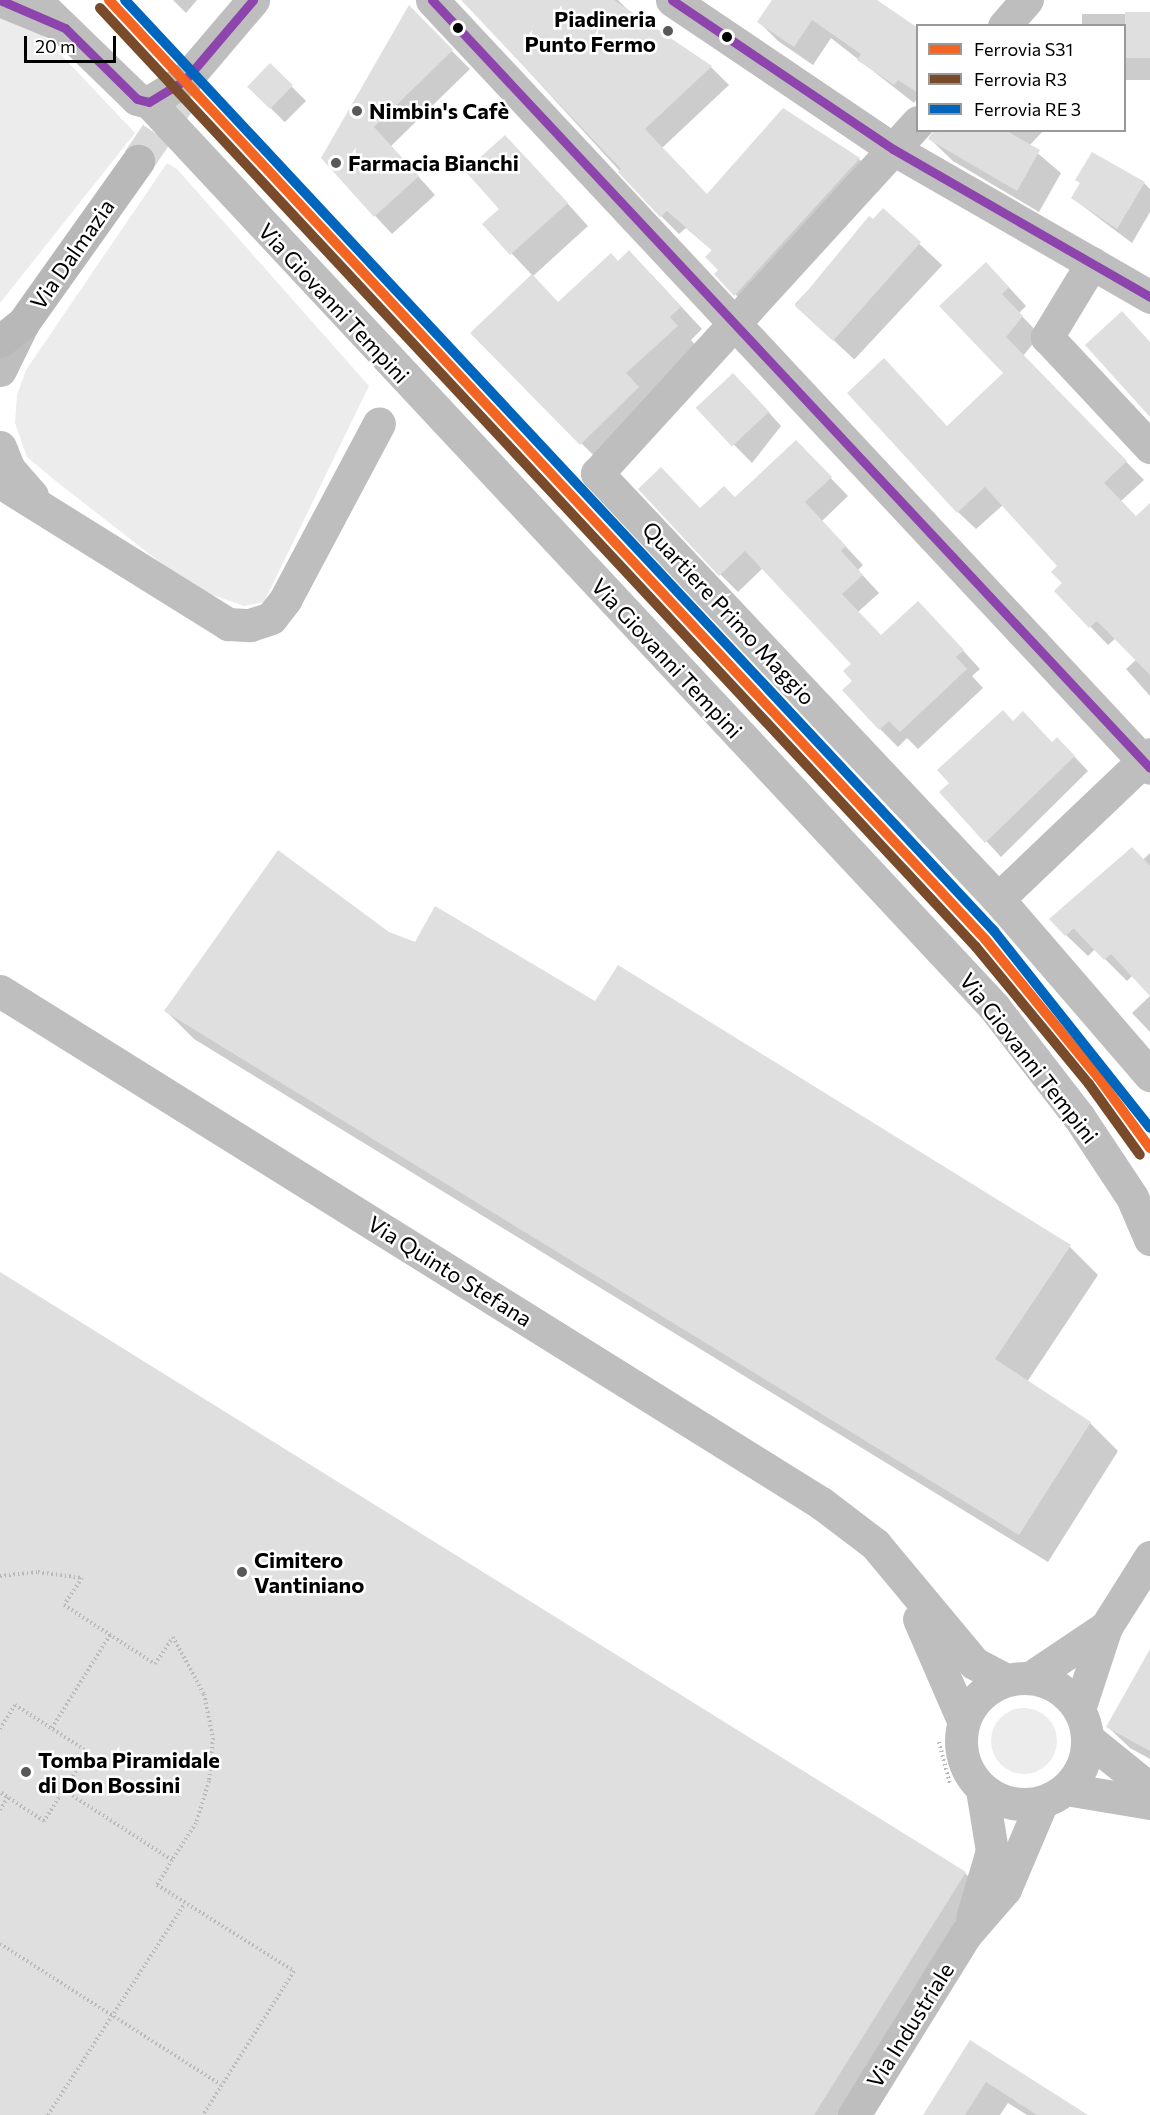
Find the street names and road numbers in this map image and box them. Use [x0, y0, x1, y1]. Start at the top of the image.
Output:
street label: Via Dalmazia [24, 194, 120, 314]
street label: Via Giovanni Tempini [253, 218, 415, 388]
street label: Quartiere Primo Maggio [637, 516, 821, 710]
street label: Via Giovanni Tempini [586, 573, 748, 743]
street label: Via Giovanni Tempini [954, 968, 1104, 1148]
street label: Via Quinto Stefana [363, 1210, 537, 1332]
street label: Via Industriale [861, 1958, 959, 2092]

